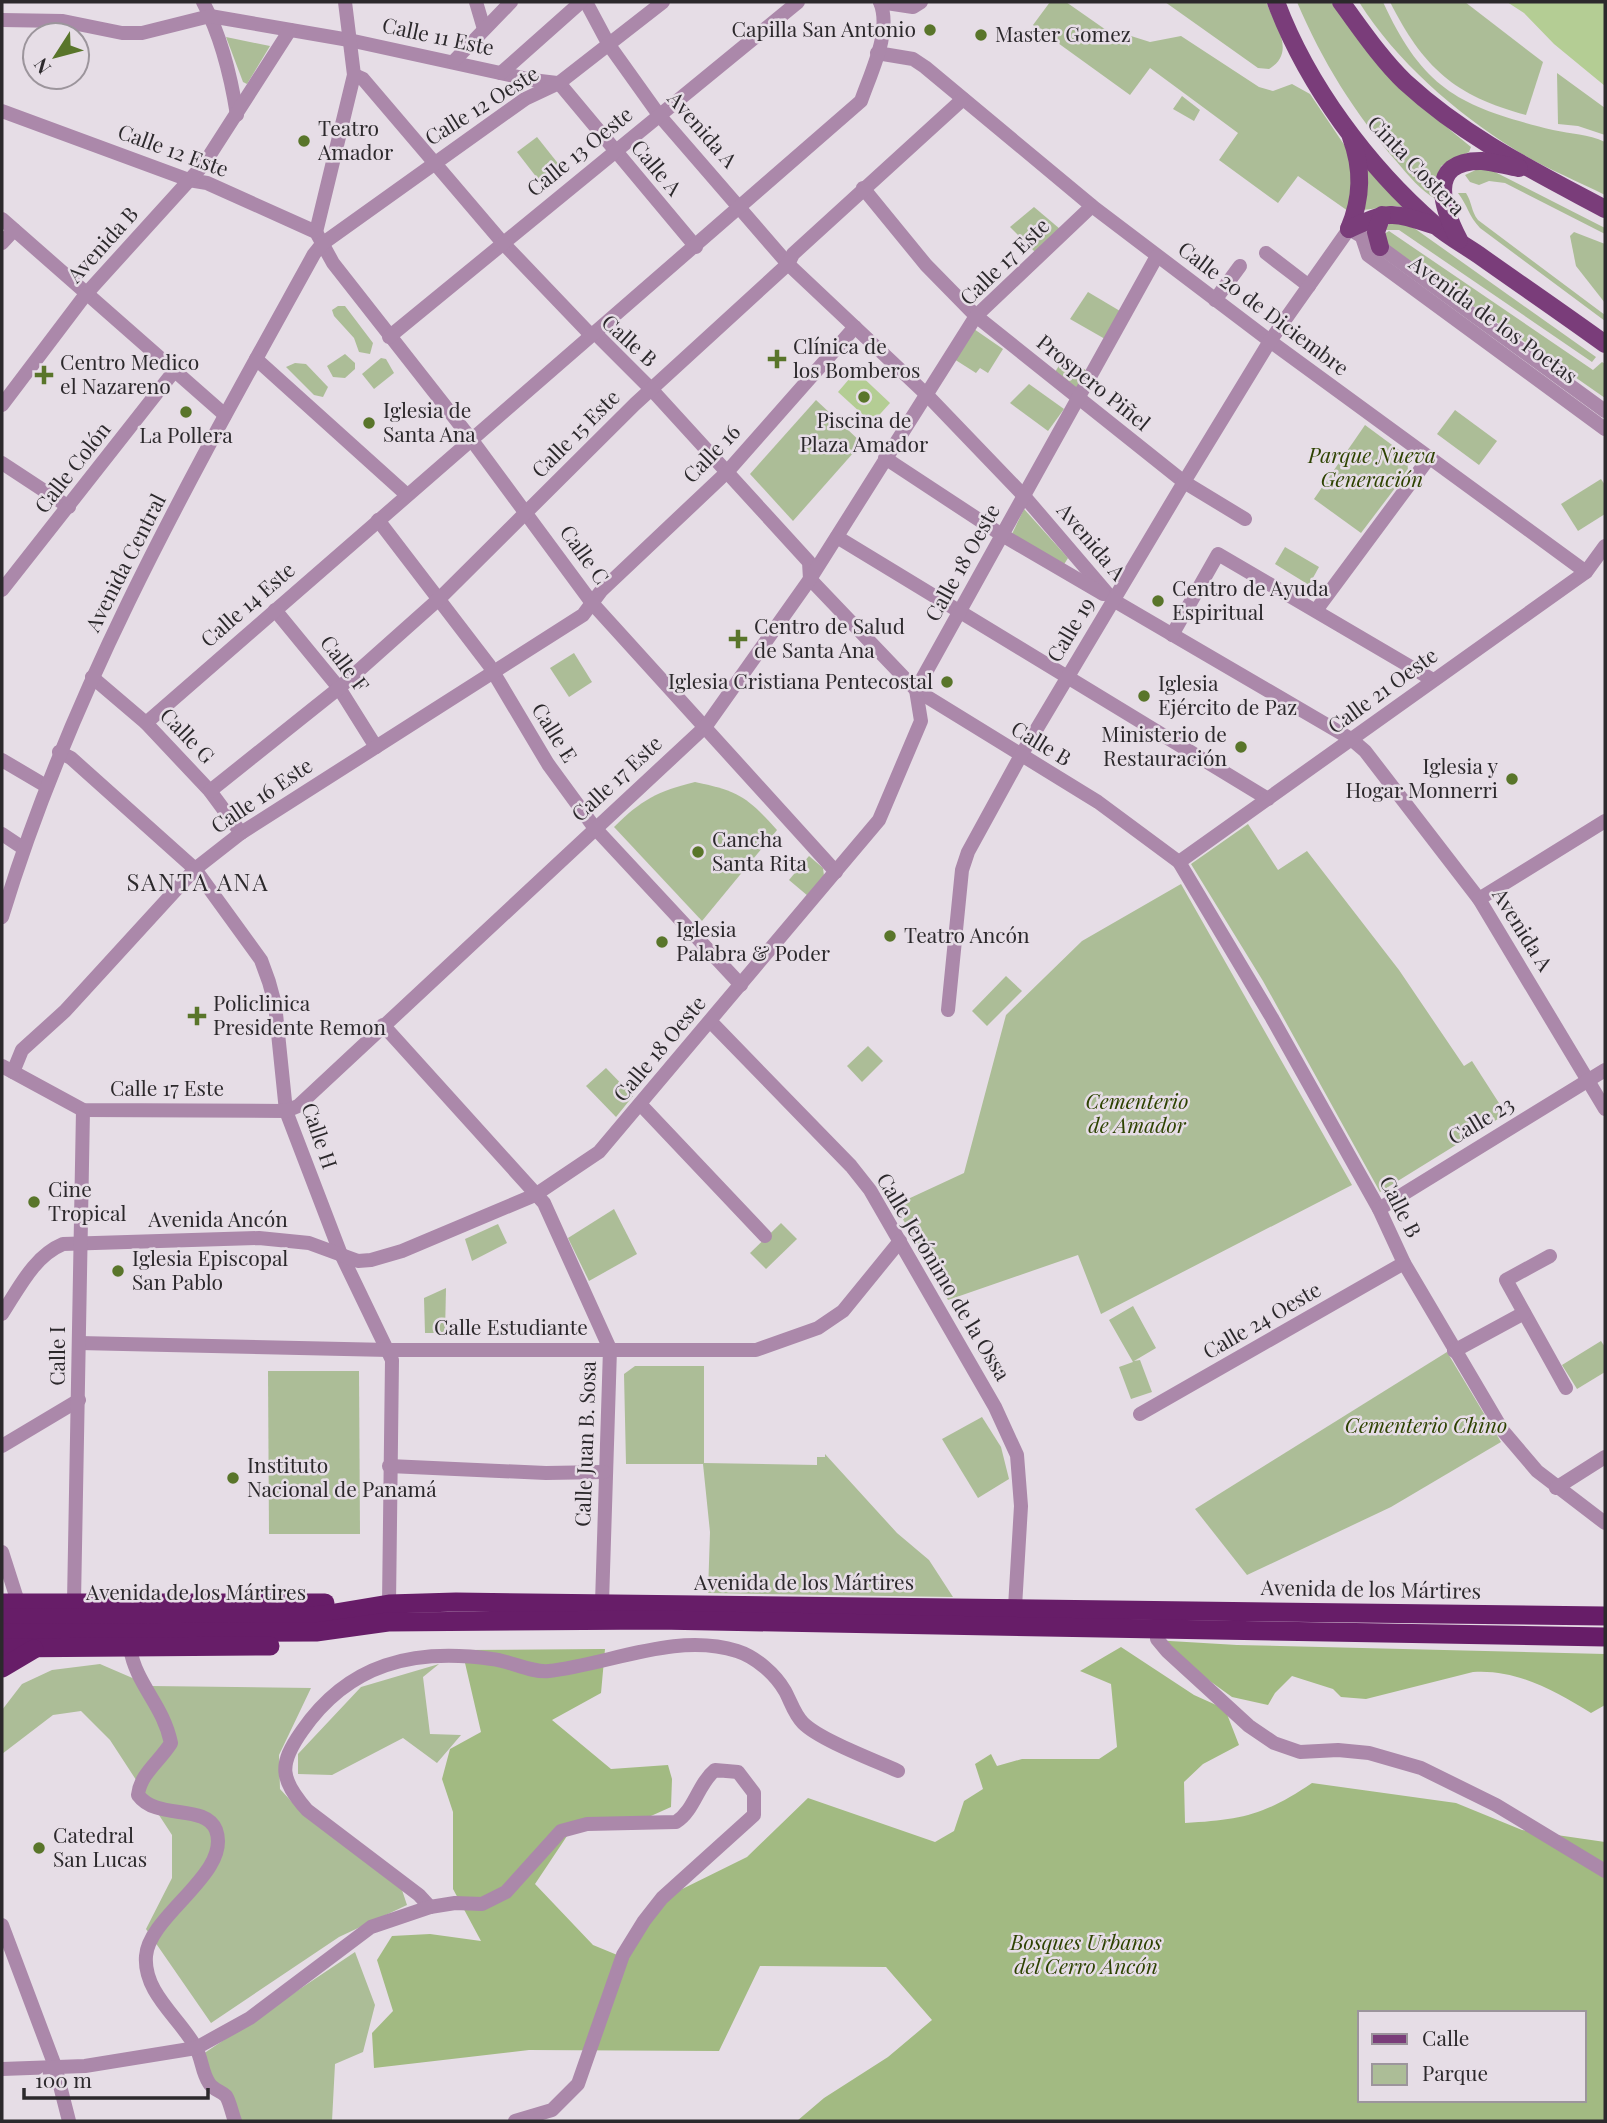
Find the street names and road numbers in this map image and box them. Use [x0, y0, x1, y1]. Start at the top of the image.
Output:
street label: Calle 11 Este [380, 10, 497, 61]
street label: Calle 12 Oeste [419, 58, 543, 150]
street label: Avenida A [662, 84, 745, 173]
street label: Calle 13 Oeste [520, 99, 637, 202]
street label: Cinta Costera [1362, 108, 1473, 221]
street label: Calle 12 Este [114, 116, 233, 182]
street label: Calle A [626, 133, 690, 201]
street label: Avenida B [59, 200, 143, 288]
street label: Calle 17 Este [953, 211, 1054, 310]
street label: Calle 20 de Diciembre [1173, 234, 1355, 381]
street label: Avenida de los Poetas [1404, 247, 1584, 389]
street label: Calle B [597, 307, 664, 372]
street label: Prospero Piñel [1032, 327, 1157, 436]
street label: Calle 15 Este [524, 382, 625, 483]
street label: Calle Colón [27, 415, 116, 518]
street label: Calle 16 [676, 417, 745, 488]
street label: Avenida Central [77, 488, 171, 637]
street label: Avenida A [1051, 495, 1134, 586]
street label: Calle 18 Oeste [917, 498, 1005, 626]
street label: Calle C [555, 518, 617, 589]
street label: Calle 14 Este [194, 555, 300, 652]
street label: Calle 19 [1039, 591, 1100, 667]
street label: Calle F [315, 629, 376, 697]
street label: Calle 21 Oeste [1321, 640, 1442, 739]
street label: Calle E [527, 697, 585, 767]
street label: Calle G [155, 701, 222, 769]
street label: Calle B [1007, 713, 1077, 771]
street label: Calle 17 Este [564, 728, 667, 827]
street label: Calle 16 Este [205, 750, 317, 839]
street label: Avenida A [1487, 881, 1561, 976]
street label: Calle 18 Oeste [606, 989, 711, 1107]
street label: Calle 17 Este [110, 1073, 224, 1101]
street label: Calle 23 [1442, 1089, 1518, 1150]
street label: Calle H [297, 1098, 345, 1172]
street label: Calle Jerónimo de la Ossa [871, 1167, 1018, 1386]
street label: Calle B [1374, 1170, 1429, 1242]
street label: Avenida Ancón [147, 1204, 288, 1232]
street label: Calle 24 Oeste [1197, 1274, 1325, 1364]
street label: Calle Estudiante [434, 1312, 588, 1340]
street label: Calle I [42, 1326, 70, 1386]
street label: Calle Juan B. Sosa [567, 1360, 601, 1527]
street label: Avenida de los Mártires [693, 1567, 914, 1595]
street label: Avenida de los Mártires [1260, 1572, 1481, 1604]
street label: Avenida de los Mártires [85, 1577, 306, 1605]

